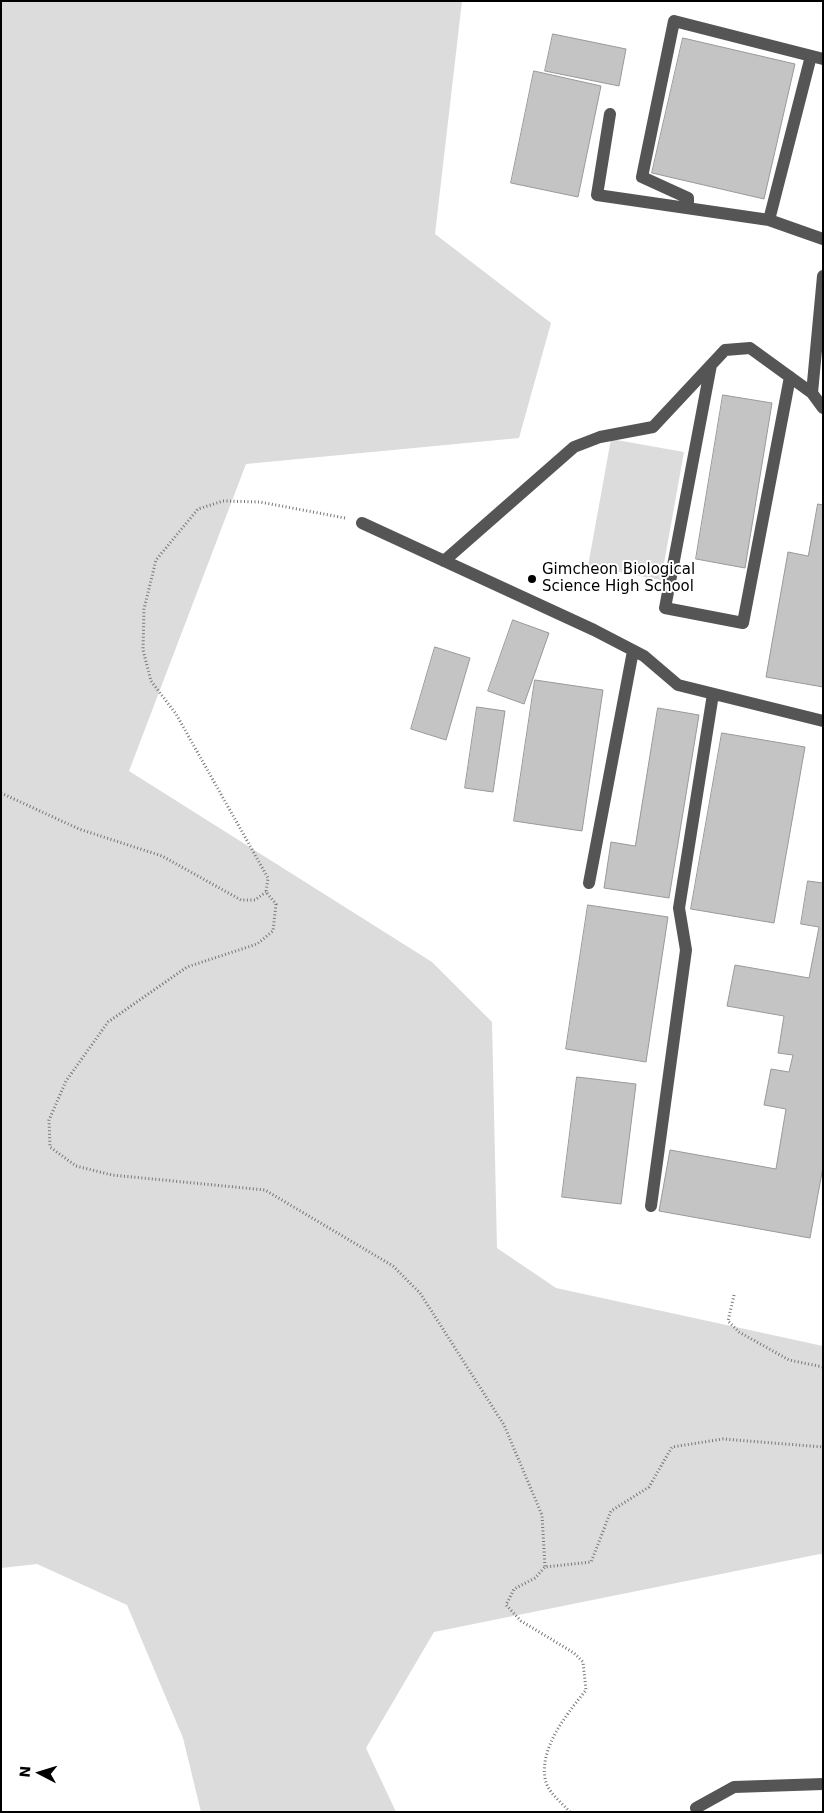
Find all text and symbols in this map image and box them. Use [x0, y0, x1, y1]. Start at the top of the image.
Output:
place label: Gimcheon Biological Science High School [542, 561, 695, 596]
marker: Gimcheon Biological Science High School [526, 573, 538, 585]
north arrow [15, 1748, 65, 1798]
text: N [17, 1765, 34, 1778]

